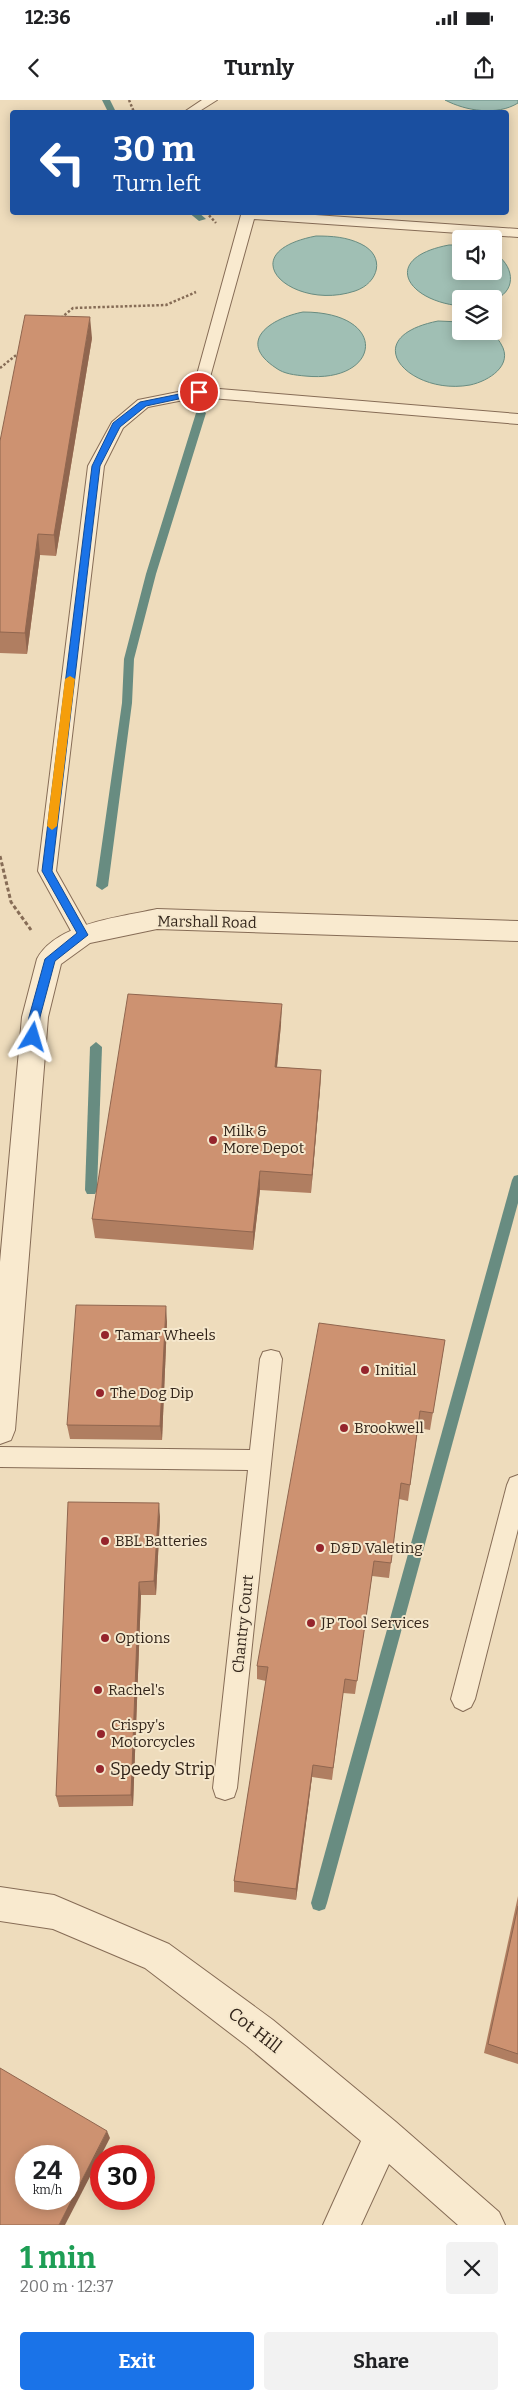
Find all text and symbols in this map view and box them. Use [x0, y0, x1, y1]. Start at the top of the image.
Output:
text: 12:36 [25, 6, 71, 29]
icon: back [20, 54, 48, 82]
text: Turnly [224, 54, 294, 81]
icon: share [470, 54, 498, 82]
text: 30 m [113, 128, 195, 170]
icon: left [30, 130, 95, 195]
text: Turn left [113, 170, 201, 197]
map controls [452, 230, 502, 340]
button: sound [452, 230, 502, 280]
button: layers [452, 290, 502, 340]
pin [178, 371, 220, 413]
icon: arrive [185, 378, 213, 406]
street label: Marshall Road [157, 912, 257, 932]
position arrow [6, 1010, 58, 1062]
place label: Milk & More Depot [223, 1122, 305, 1157]
marker: Milk & More Depot [207, 1134, 219, 1146]
place label: Tamar Wheels [115, 1326, 216, 1344]
marker: Tamar Wheels [99, 1329, 111, 1341]
place label: Initial [375, 1361, 416, 1379]
marker: Initial [359, 1364, 371, 1376]
place label: The Dog Dip [110, 1384, 194, 1402]
marker: The Dog Dip [94, 1387, 106, 1399]
place label: Brookwell [354, 1419, 424, 1437]
marker: Brookwell [338, 1422, 350, 1434]
place label: BBL Batteries [115, 1532, 207, 1550]
marker: BBL Batteries [99, 1535, 111, 1547]
place label: D&D Valeting [330, 1539, 423, 1557]
marker: D&D Valeting [314, 1542, 326, 1554]
street label: Chantry Court [229, 1573, 257, 1674]
place label: JP Tool Services [320, 1614, 429, 1632]
marker: JP Tool Services [305, 1617, 317, 1629]
place label: Options [115, 1629, 170, 1647]
marker: Options [99, 1632, 111, 1644]
place label: Rachel's [108, 1681, 165, 1699]
marker: Rachel's [92, 1684, 104, 1696]
place label: Crispy's Motorcycles [111, 1716, 195, 1751]
marker: Crispy's Motorcycles [95, 1728, 107, 1740]
place label: Speedy Strip [110, 1758, 215, 1780]
marker: Speedy Strip [94, 1763, 106, 1775]
street label: Cot Hill [224, 2002, 286, 2058]
speed limit sign: 30 [90, 2145, 155, 2210]
text: 24 [33, 2156, 62, 2186]
text: km/h [33, 2183, 62, 2197]
text: 1 min [20, 2240, 96, 2276]
button: close [446, 2242, 498, 2294]
text: 200 m · 12:37 [20, 2277, 113, 2296]
button: Exit [20, 2332, 254, 2390]
button: Share [264, 2332, 498, 2390]

